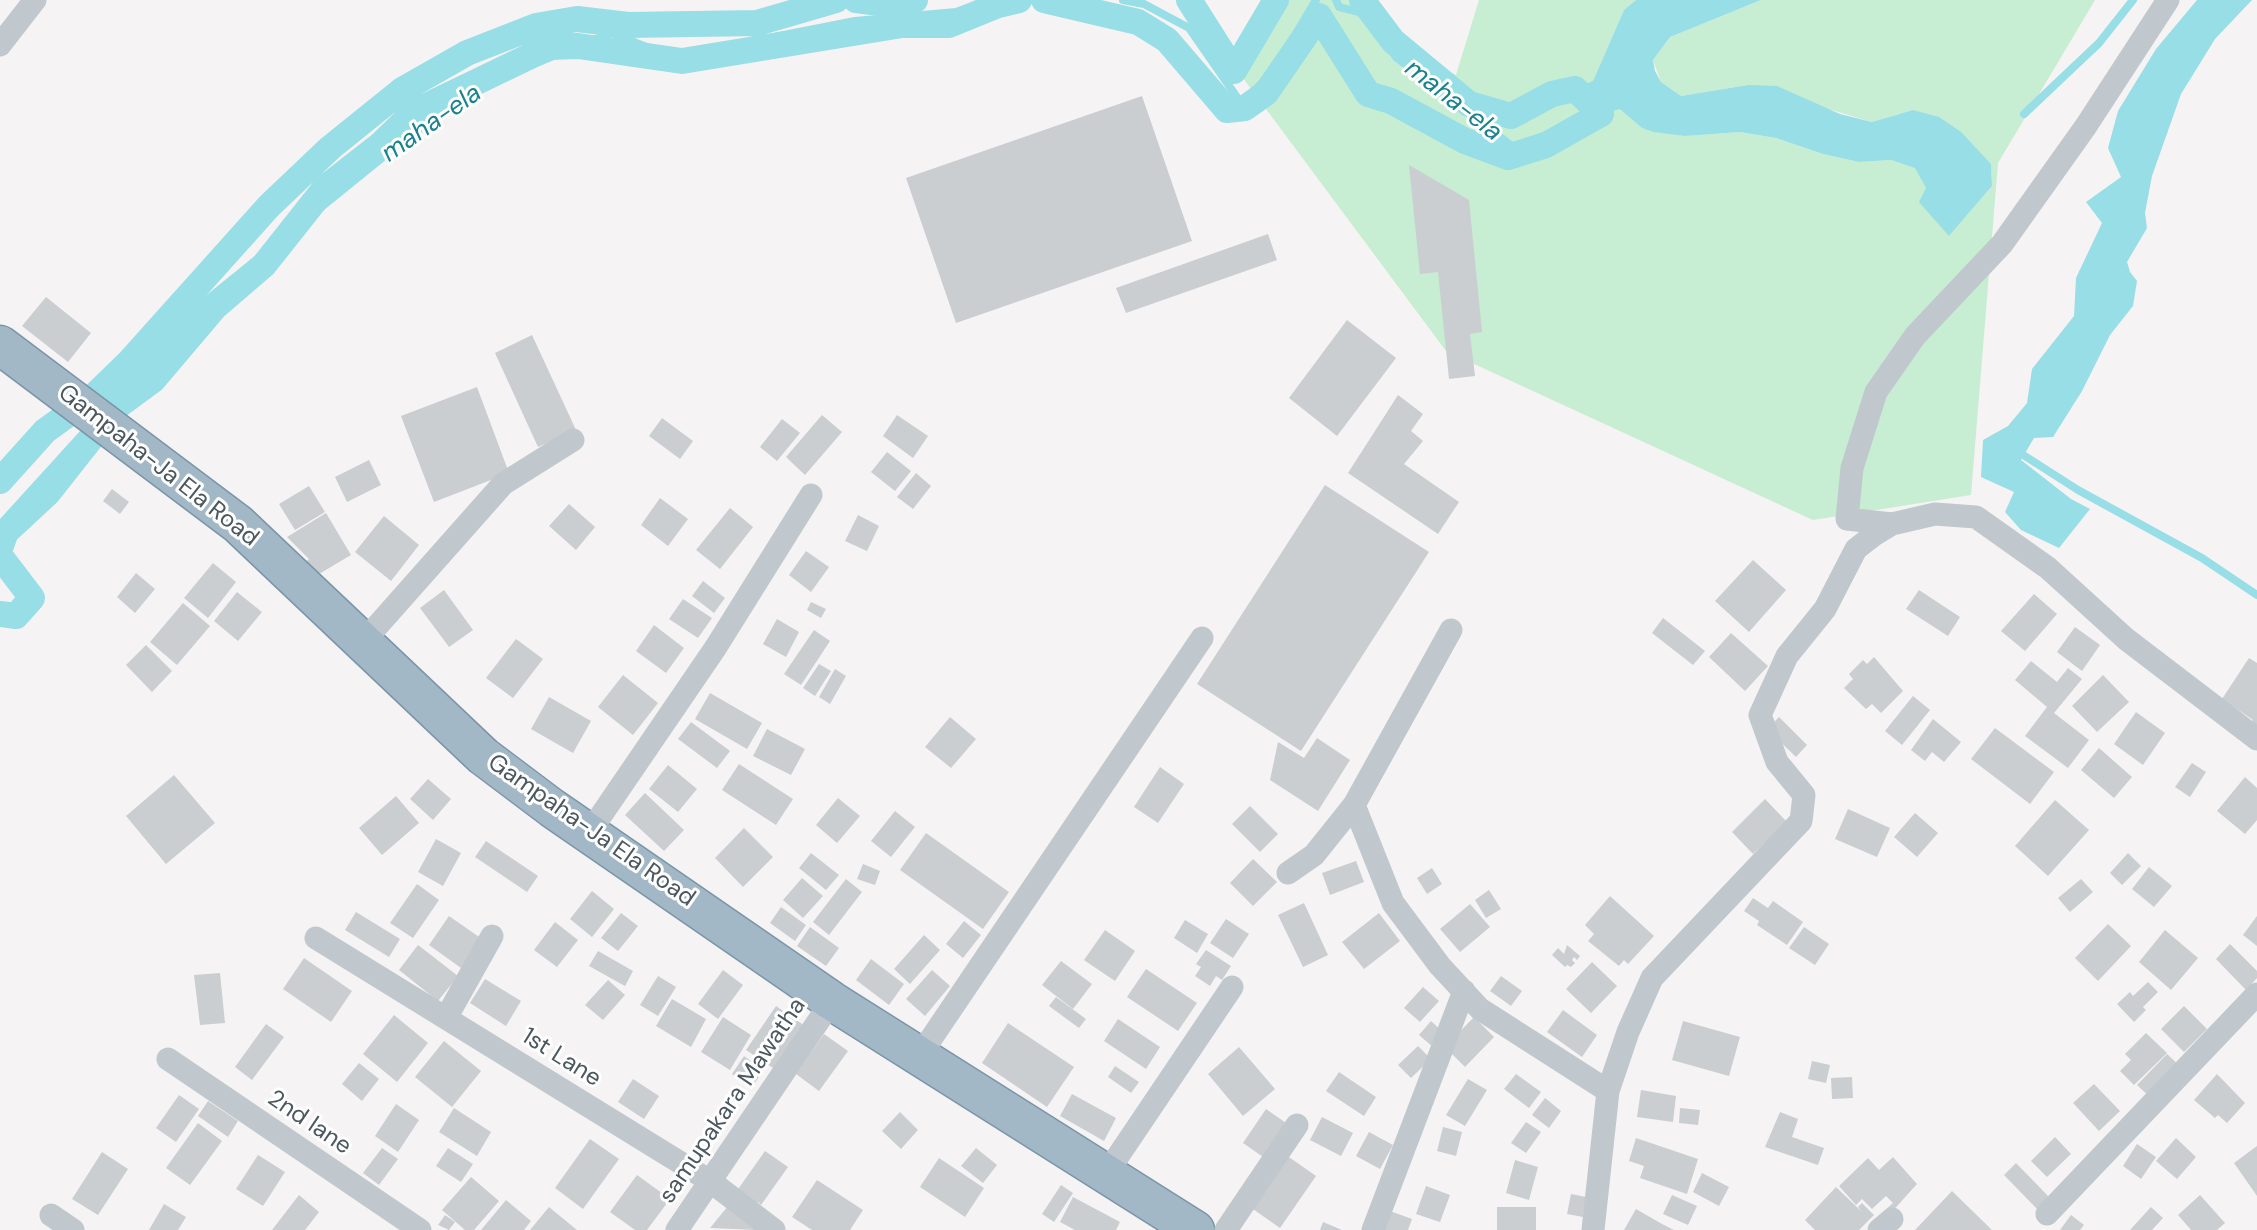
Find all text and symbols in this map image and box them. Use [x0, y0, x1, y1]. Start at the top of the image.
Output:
water label: maha-ela [1398, 53, 1508, 149]
water label: maha-ela [376, 78, 488, 170]
street label: Gampaha-Ja Ela Road [52, 379, 264, 553]
street label: Gampaha-Ja Ela Road [482, 749, 700, 913]
street label: samupakara Mawatha [654, 993, 812, 1209]
street label: 1st Lane [516, 1022, 606, 1094]
street label: 2nd lane [262, 1085, 356, 1161]

